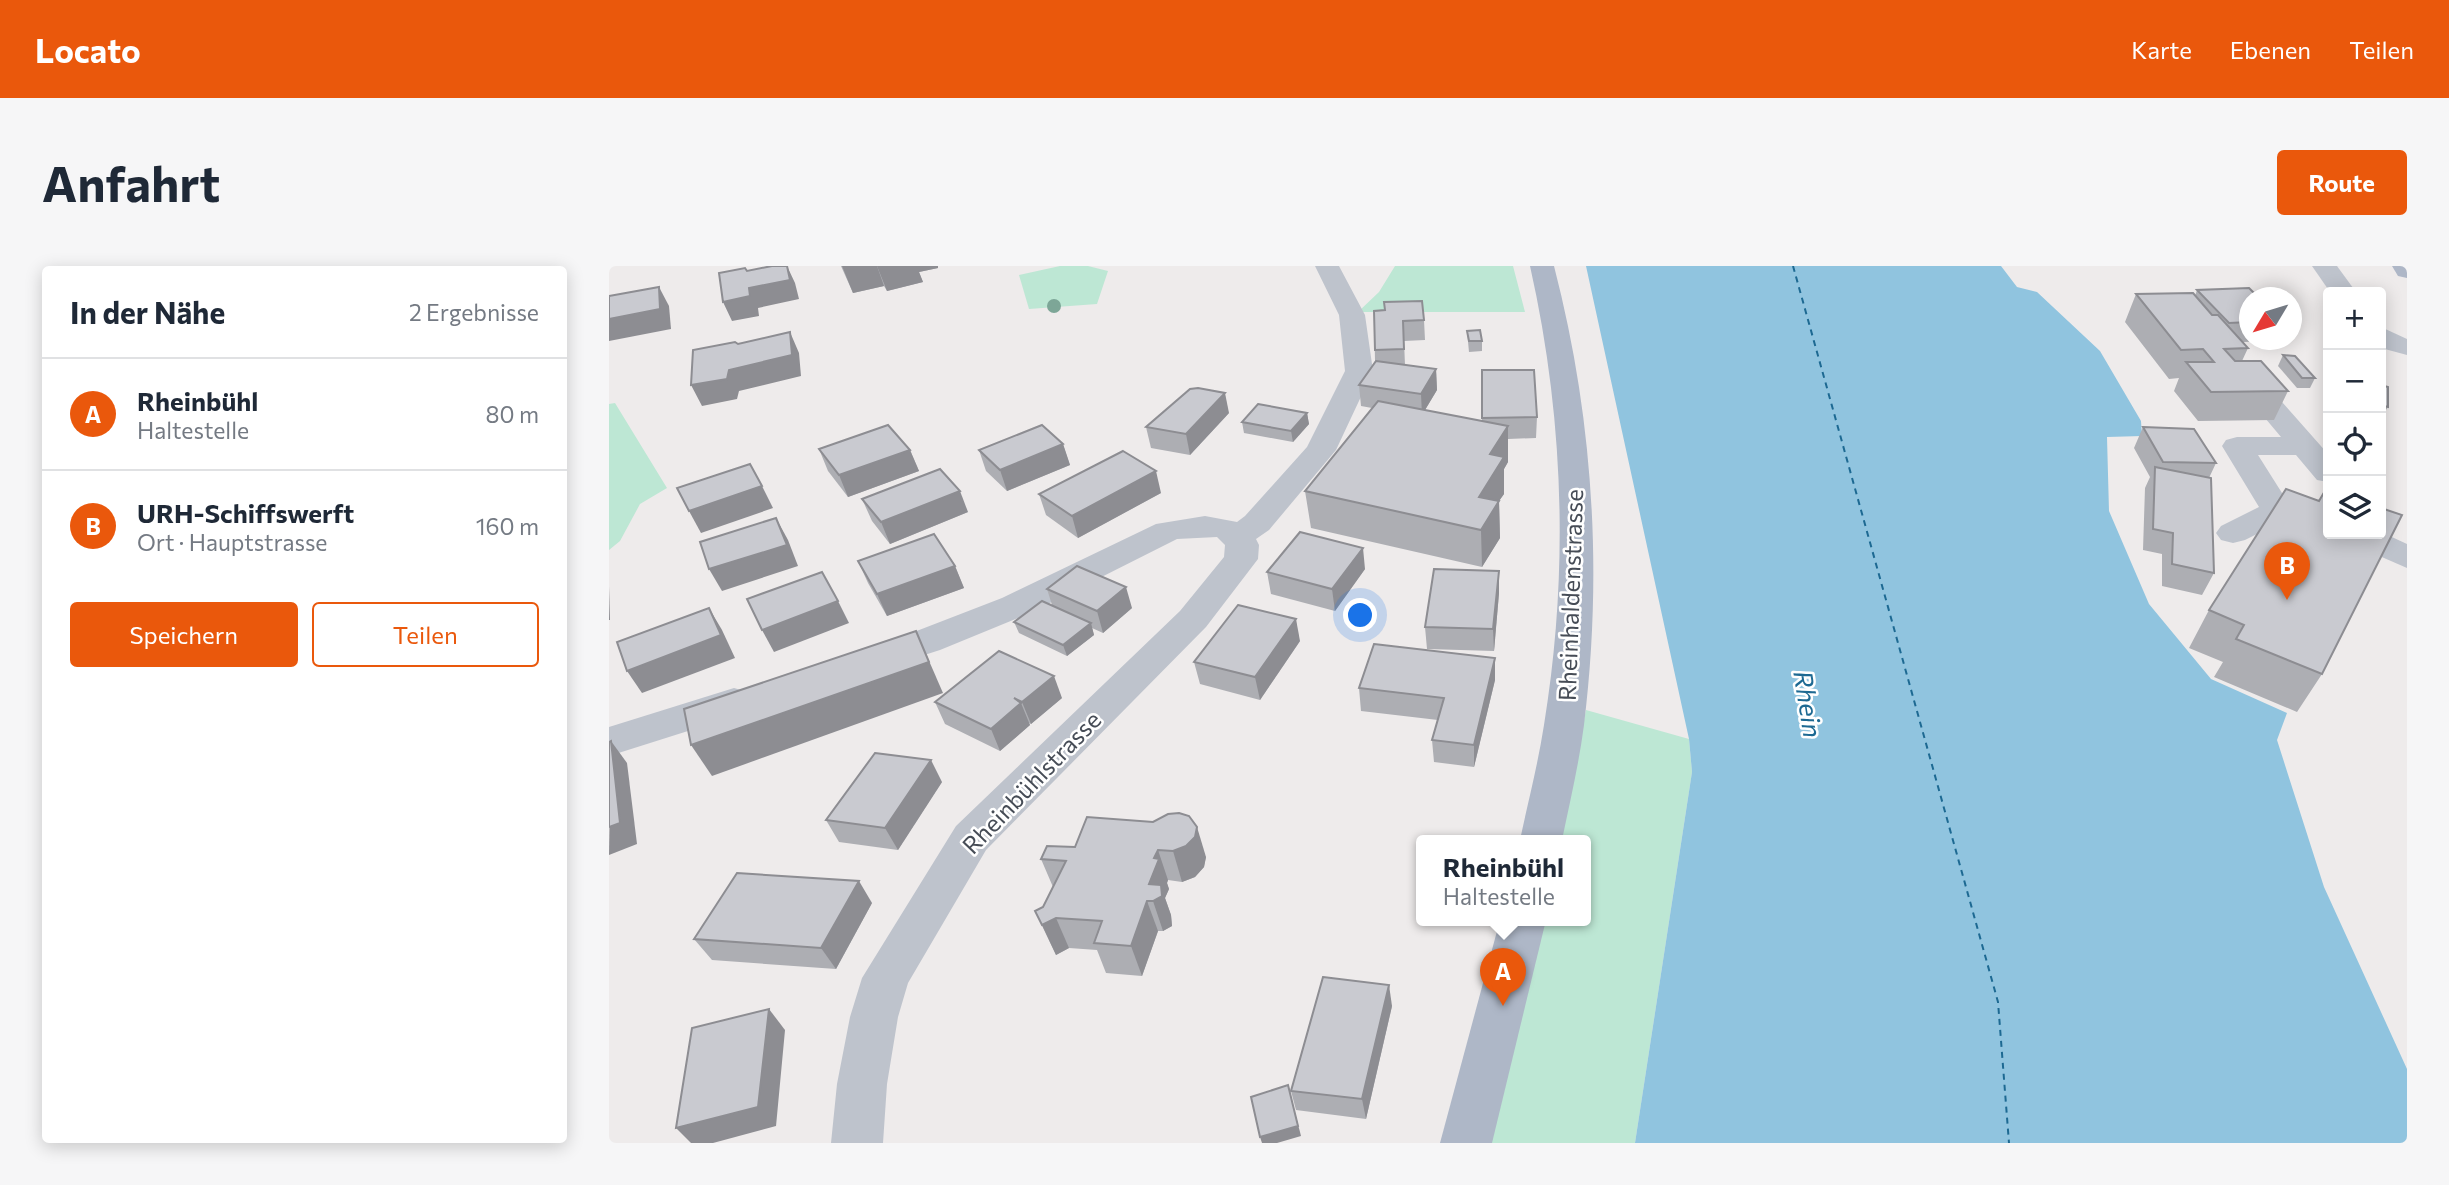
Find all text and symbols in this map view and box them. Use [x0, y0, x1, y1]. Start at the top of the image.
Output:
text: Locato [35, 29, 141, 70]
text: Karte [2131, 35, 2192, 64]
text: Ebenen [2230, 35, 2311, 64]
text: Teilen [2349, 35, 2414, 64]
button: Route [2277, 150, 2407, 215]
text: Anfahrt [42, 152, 220, 212]
north arrow [2239, 287, 2302, 350]
map controls [2323, 287, 2386, 539]
button: + [2323, 287, 2386, 350]
text: In der Nähe [70, 293, 225, 330]
text: 2 Ergebnisse [409, 298, 539, 326]
button: − [2323, 350, 2386, 413]
text: Rheinbühl [137, 385, 258, 416]
text: A [85, 400, 101, 428]
text: 80 m [486, 400, 539, 428]
button: locate [2323, 413, 2386, 476]
text: Haltestelle [137, 416, 249, 444]
button: layers [2323, 476, 2386, 539]
street label: Rheinhaldenstrasse [1552, 488, 1588, 702]
text: URH-Schiffswerft [137, 497, 354, 528]
text: B [85, 512, 101, 540]
text: 160 m [476, 512, 539, 540]
text: Ort · Hauptstrasse [137, 528, 327, 556]
pin: B [2264, 542, 2310, 600]
your location [1343, 598, 1377, 632]
button: Speichern [70, 602, 298, 667]
button: Teilen [312, 602, 539, 667]
water label: Rhein [1788, 668, 1830, 740]
street label: Rheinbühlstrasse [956, 705, 1106, 859]
popup [1416, 835, 1591, 926]
text: Rheinbühl [1443, 851, 1564, 882]
text: Haltestelle [1443, 882, 1555, 910]
pin: A [1480, 948, 1526, 1006]

